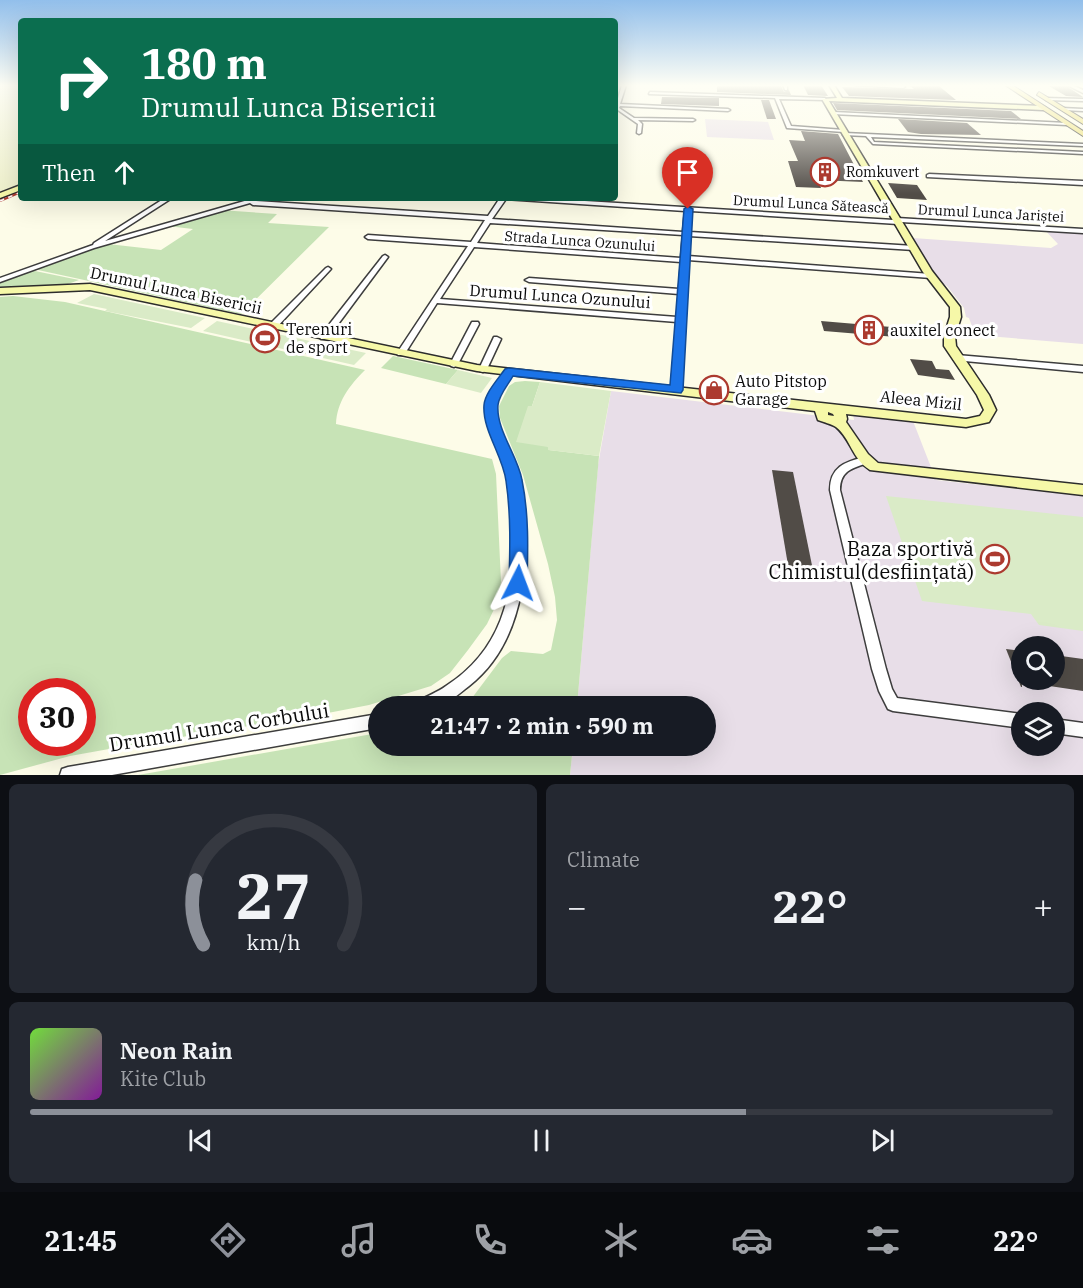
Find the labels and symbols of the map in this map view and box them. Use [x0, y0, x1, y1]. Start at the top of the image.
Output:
pin [662, 147, 713, 209]
building icon: Romkuvert [809, 156, 841, 188]
place label: Romkuvert [846, 163, 919, 181]
street label: Drumul Lunca Sătească [733, 191, 890, 217]
street label: Drumul Lunca Jariștei [917, 200, 1065, 226]
street label: Strada Lunca Ozunului [504, 227, 656, 255]
street label: Drumul Lunca Bisericii [88, 262, 264, 318]
street label: Drumul Lunca Ozunului [469, 280, 651, 312]
building icon: auxitel conect [853, 314, 885, 346]
place label: Terenuri de sport [286, 319, 352, 357]
place label: auxitel conect [890, 320, 995, 340]
sports icon: Terenuri de sport [249, 322, 281, 354]
place label: Auto Pitstop Garage [735, 371, 827, 409]
shop icon: Auto Pitstop Garage [698, 374, 730, 406]
street label: Aleea Mizil [879, 386, 963, 414]
place label: Baza sportivă Chimistul(desființată) [769, 535, 974, 585]
sports icon: Baza sportivă Chimistul(desființată) [979, 543, 1011, 575]
position arrow [486, 551, 550, 615]
speed limit sign: 30 [18, 678, 96, 756]
street label: Drumul Lunca Corbului [107, 696, 331, 758]

